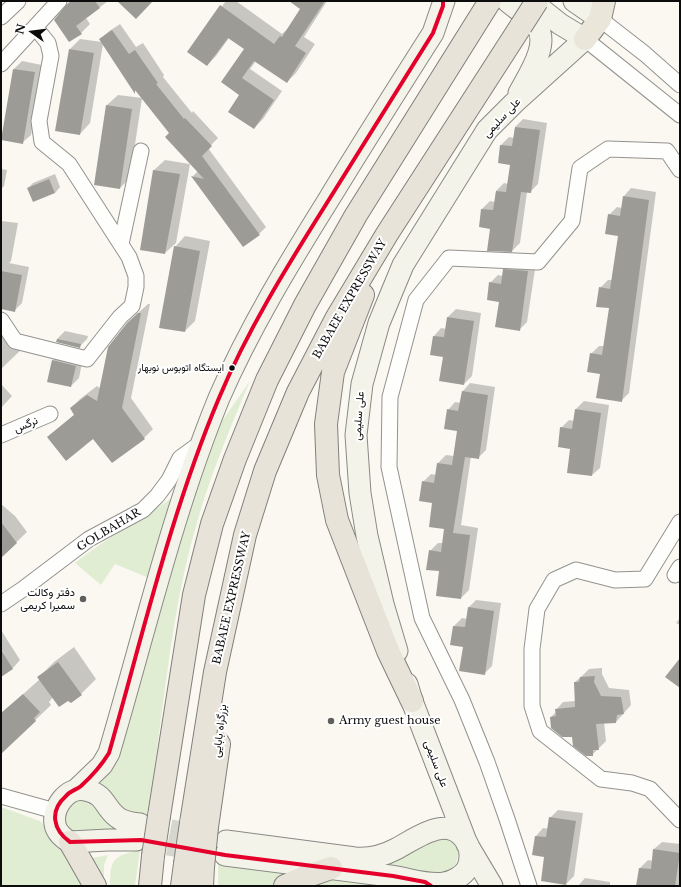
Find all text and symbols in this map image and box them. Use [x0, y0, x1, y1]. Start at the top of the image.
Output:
north arrow [12, 12, 52, 52]
text: N [12, 22, 28, 36]
street label: علی سلیمی [480, 95, 524, 141]
street label: BABAEE EXPRESSWAY [310, 237, 390, 361]
place label: ایستگاه اتوبوس نوبهار [138, 362, 224, 374]
marker: ایستگاه اتوبوس نوبهار [227, 363, 237, 373]
street label: علی سلیمی [351, 391, 367, 441]
street label: نرگس [12, 414, 40, 436]
street label: GOLBAHAR [75, 506, 143, 554]
street label: BABAEE EXPRESSWAY [210, 530, 254, 666]
place label: دفتر وکالت سمیرا کریمی [20, 586, 75, 612]
marker: دفتر وکالت سمیرا کریمی [78, 594, 88, 604]
street label: بزرگراه بابایی [210, 704, 230, 758]
place label: Army guest house [339, 714, 441, 728]
marker: Army guest house [326, 716, 336, 726]
street label: علی سلیمی [421, 739, 451, 789]

